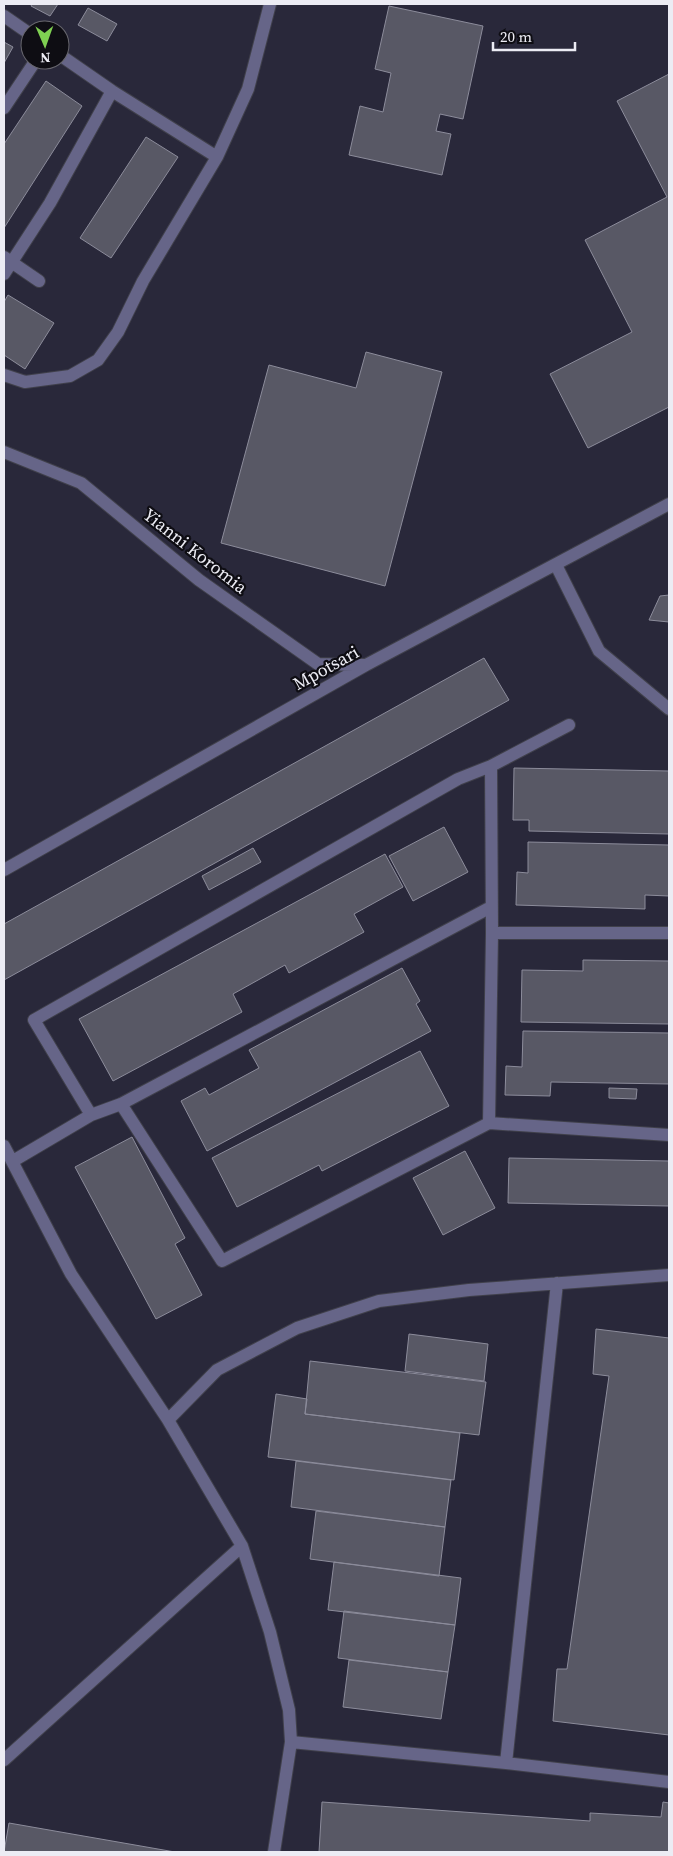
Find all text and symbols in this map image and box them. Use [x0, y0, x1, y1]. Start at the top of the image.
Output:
north arrow [20, 20, 70, 70]
scale bar [493, 20, 576, 52]
text: 20 m [500, 26, 532, 47]
text: N [40, 48, 51, 68]
street label: Yianni Koromia [138, 502, 253, 600]
street label: Mpotsari [288, 639, 363, 696]

